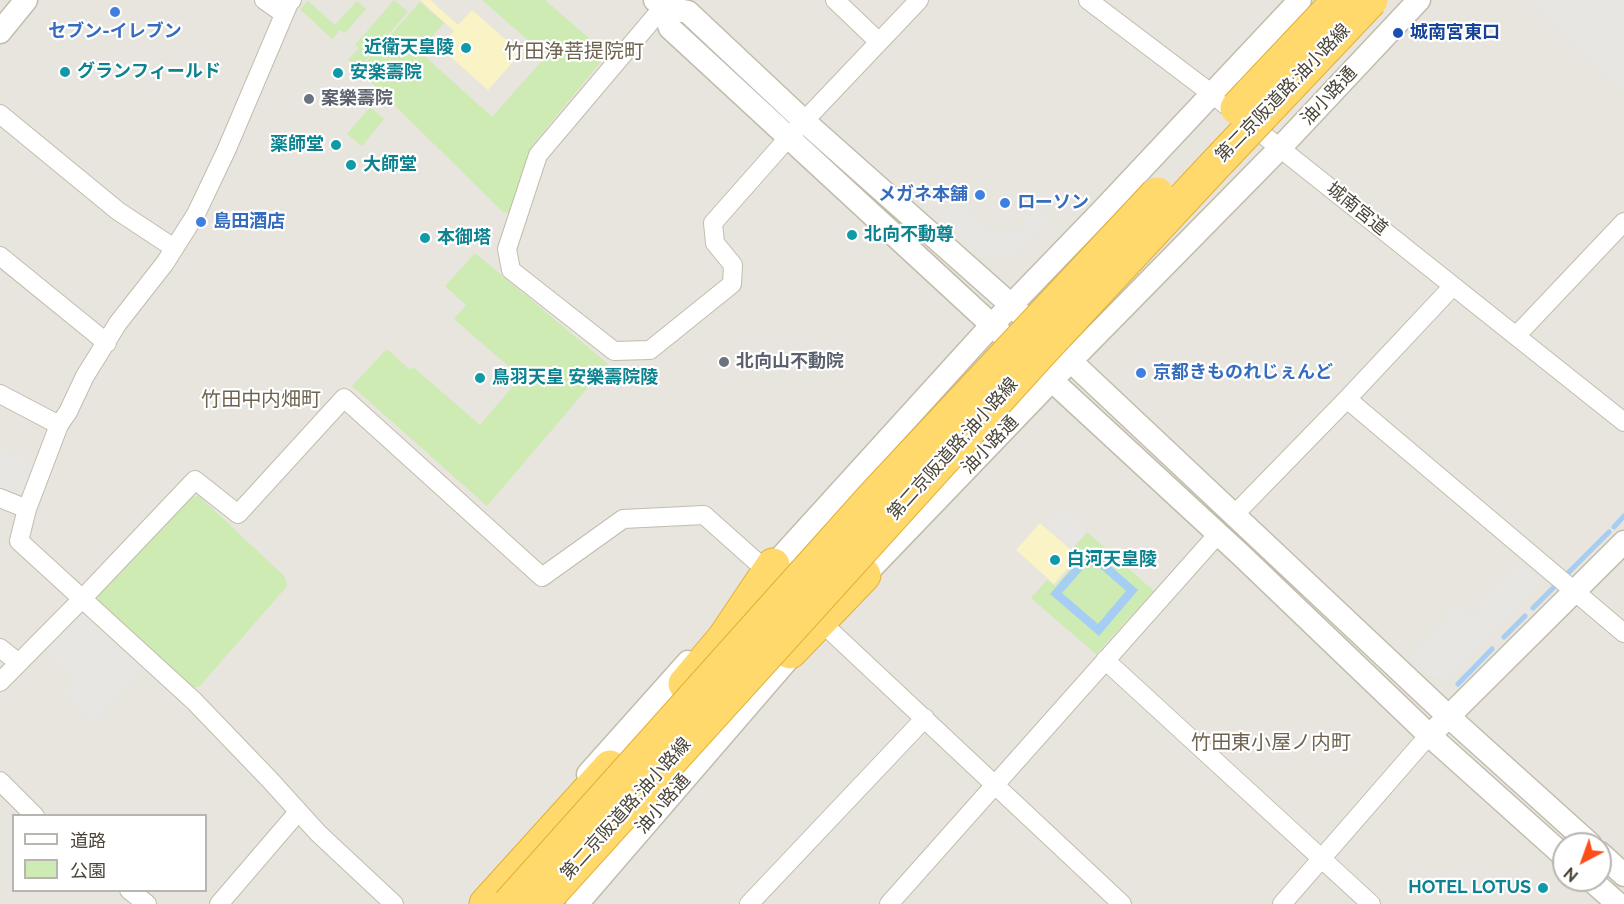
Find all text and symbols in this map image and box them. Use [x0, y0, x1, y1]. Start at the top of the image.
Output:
marker: セブン-イレブン [108, 5, 122, 19]
street label: 第二京阪道路;油小路線 [1211, 19, 1355, 167]
place label: セブン-イレブン [48, 21, 182, 43]
place label: 城南宮東口 [1410, 22, 1500, 44]
marker: 城南宮東口 [1391, 26, 1405, 40]
place label: 近衛天皇陵 [364, 37, 454, 59]
district label: 竹田浄菩提院町 [504, 40, 644, 64]
marker: 近衛天皇陵 [459, 41, 473, 55]
place label: グランフィールド [77, 61, 221, 83]
place label: 安楽壽院 [350, 62, 422, 84]
street label: 油小路通 [1297, 62, 1361, 130]
marker: グランフィールド [58, 65, 72, 79]
marker: 安楽壽院 [331, 66, 345, 80]
place label: 案樂壽院 [321, 88, 393, 110]
marker: 案樂壽院 [302, 92, 316, 106]
place label: 薬師堂 [270, 134, 324, 156]
marker: 薬師堂 [329, 138, 343, 152]
place label: 大師堂 [363, 154, 417, 176]
marker: 大師堂 [344, 158, 358, 172]
street label: 城南宮道 [1322, 178, 1392, 240]
place label: メガネ本舗 [878, 184, 968, 206]
marker: メガネ本舗 [973, 188, 987, 202]
place label: ローソン [1017, 192, 1089, 214]
marker: ローソン [998, 196, 1012, 210]
place label: 島田酒店 [213, 211, 285, 233]
marker: 島田酒店 [194, 215, 208, 229]
place label: 北向不動尊 [864, 224, 954, 246]
place label: 本御塔 [437, 227, 491, 249]
marker: 北向不動尊 [845, 228, 859, 242]
marker: 本御塔 [418, 231, 432, 245]
place label: 北向山不動院 [736, 351, 844, 373]
marker: 北向山不動院 [717, 355, 731, 369]
place label: 京都きものれじぇんど [1153, 362, 1333, 384]
marker: 京都きものれじぇんど [1134, 366, 1148, 380]
place label: 鳥羽天皇 安樂壽院陵 [492, 367, 658, 389]
marker: 鳥羽天皇 安樂壽院陵 [473, 371, 487, 385]
street label: 第二京阪道路;油小路線 [884, 374, 1022, 524]
district label: 竹田中内畑町 [201, 388, 321, 412]
street label: 油小路通 [957, 412, 1023, 478]
place label: 白河天皇陵 [1067, 549, 1157, 571]
marker: 白河天皇陵 [1048, 553, 1062, 567]
district label: 竹田東小屋ノ内町 [1191, 731, 1351, 755]
street label: 第二京阪道路;油小路線 [557, 734, 695, 884]
street label: 油小路通 [631, 770, 695, 838]
legend [12, 814, 207, 892]
text: 道路 [70, 830, 106, 851]
north arrow [1552, 832, 1612, 892]
text: 公園 [70, 860, 106, 881]
text: N [1560, 863, 1582, 886]
place label: HOTEL LOTUS [1408, 877, 1531, 899]
marker: HOTEL LOTUS [1536, 881, 1550, 895]

